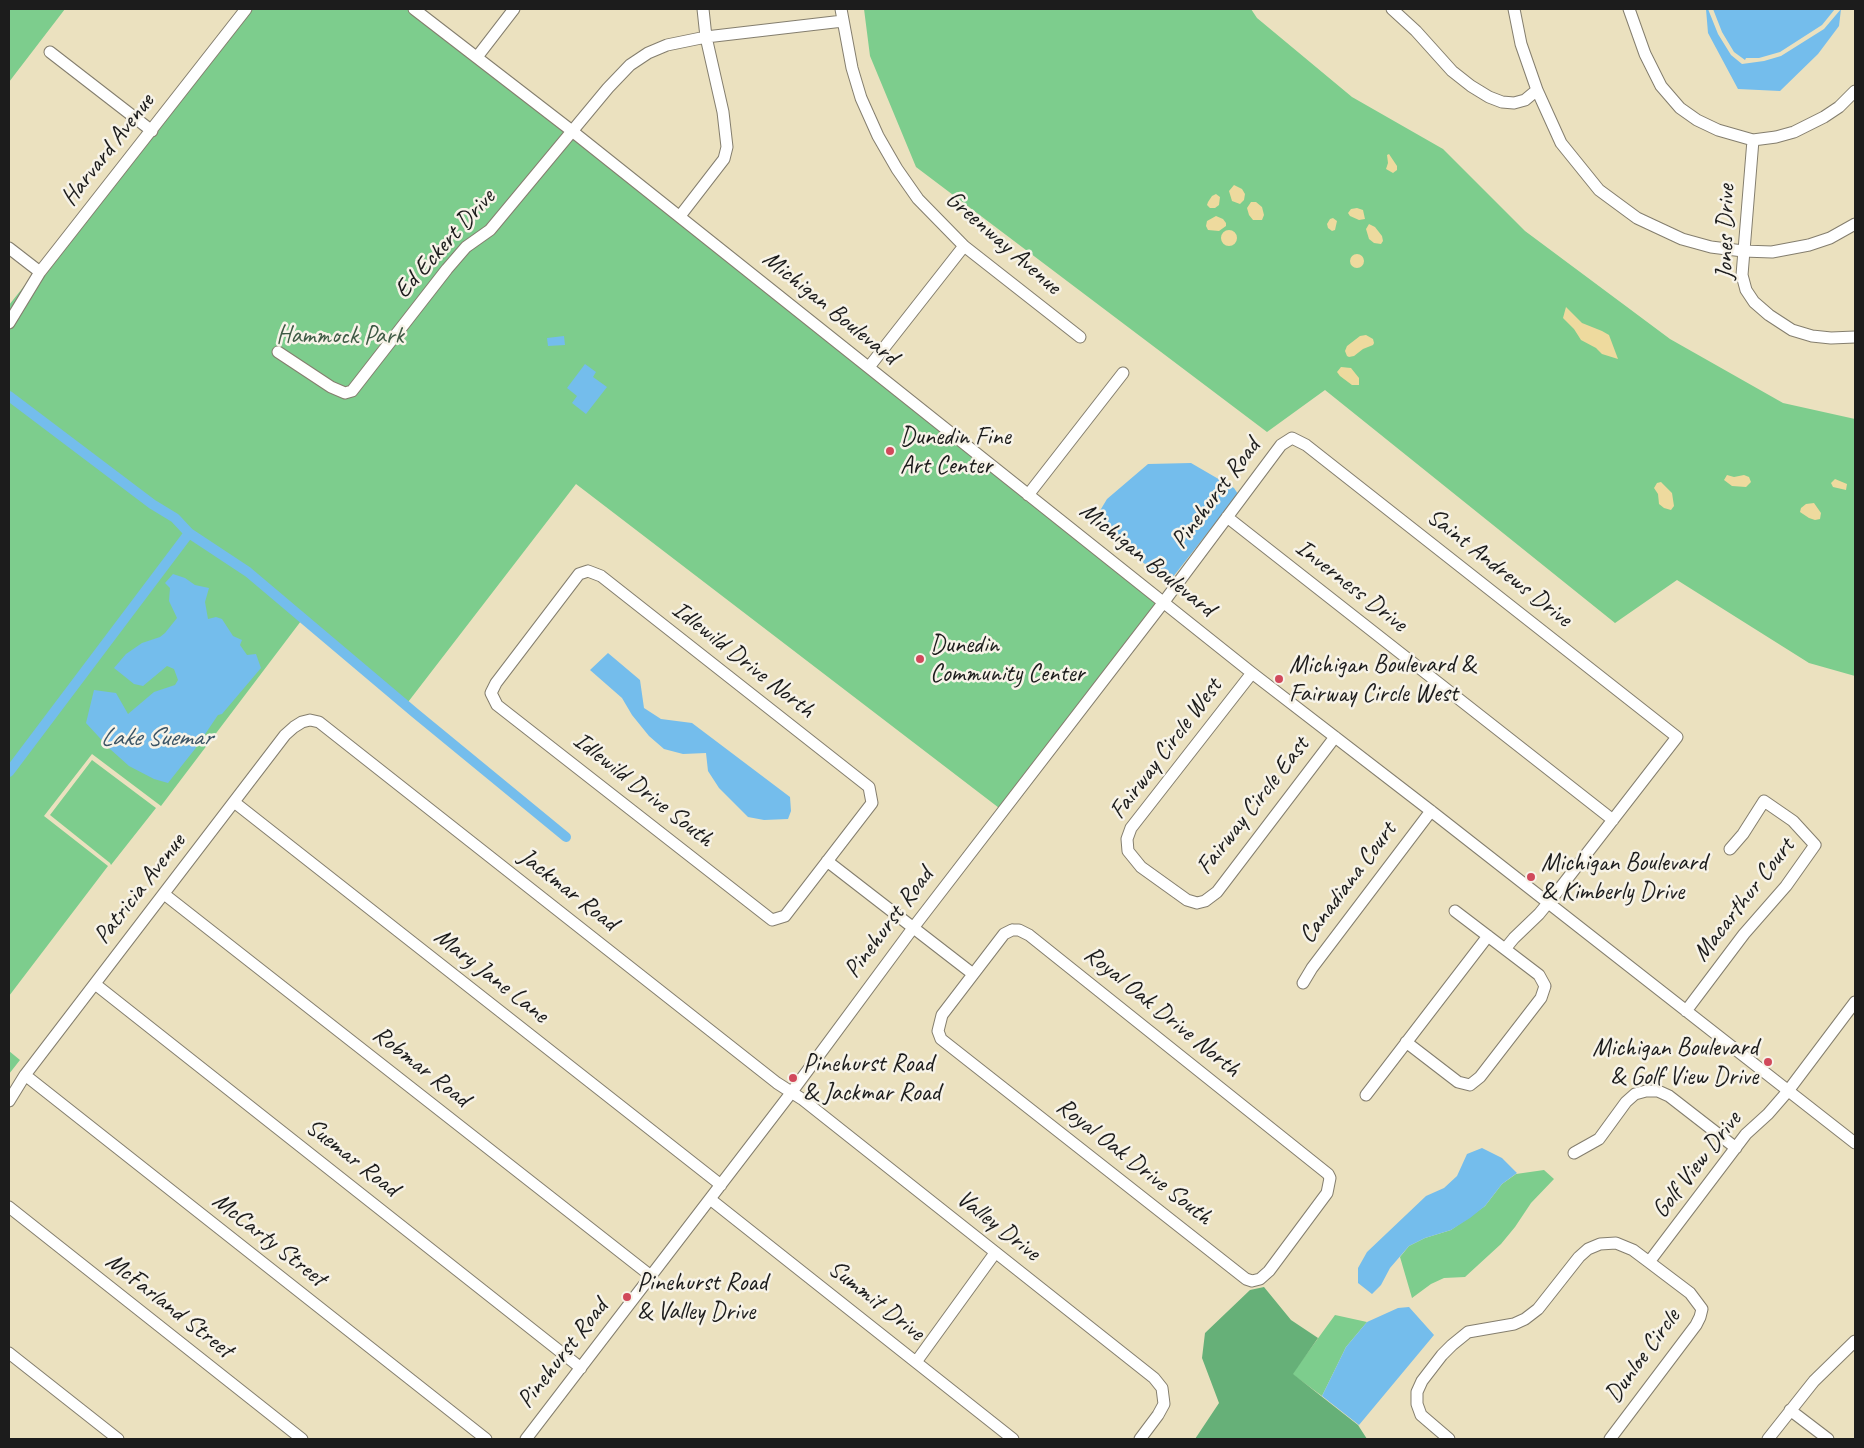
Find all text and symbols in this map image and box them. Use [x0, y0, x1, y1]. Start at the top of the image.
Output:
street label: Harvard Avenue [55, 88, 161, 212]
street label: Ed Eckert Drive [388, 183, 502, 305]
street label: Greenway Avenue [939, 184, 1067, 302]
street label: Jones Drive [1710, 184, 1742, 280]
street label: Michigan Boulevard [756, 244, 904, 372]
park label: Hammock Park [276, 321, 404, 351]
place label: Dunedin Fine Art Center [900, 422, 1011, 481]
street label: Pinehurst Road [1165, 433, 1267, 555]
marker: Dunedin Fine Art Center [884, 445, 896, 457]
street label: Michigan Boulevard [1073, 496, 1221, 624]
street label: Saint Andrews Drive [1420, 502, 1578, 634]
street label: Inverness Drive [1289, 533, 1413, 639]
street label: Idlewild Drive North [666, 595, 820, 725]
place label: Dunedin Community Center [930, 630, 1085, 689]
place label: Michigan Boulevard & Fairway Circle West [1289, 650, 1475, 709]
marker: Dunedin Community Center [914, 653, 926, 665]
street label: Fairway Circle West [1103, 673, 1229, 825]
marker: Michigan Boulevard & Fairway Circle West [1273, 673, 1285, 685]
water label: Lake Suemar [100, 722, 212, 754]
street label: Idlewild Drive South [567, 726, 719, 854]
street label: Fairway Circle East [1190, 731, 1316, 881]
street label: Canadiana Court [1293, 817, 1403, 949]
street label: Patricia Avenue [88, 828, 192, 950]
street label: Macarthur Court [1687, 832, 1801, 968]
street label: Jackmar Road [513, 842, 623, 938]
place label: Michigan Boulevard & Kimberly Drive [1541, 848, 1707, 907]
street label: Pinehurst Road [838, 862, 940, 984]
marker: Michigan Boulevard & Kimberly Drive [1525, 871, 1537, 883]
street label: Mary Jane Lane [428, 922, 554, 1030]
street label: Royal Oak Drive North [1078, 940, 1246, 1084]
street label: Robmar Road [366, 1020, 476, 1114]
place label: Michigan Boulevard & Golf View Drive [1592, 1033, 1758, 1092]
place label: Pinehurst Road & Jackmar Road [803, 1049, 940, 1108]
marker: Michigan Boulevard & Golf View Drive [1762, 1056, 1774, 1068]
marker: Pinehurst Road & Jackmar Road [787, 1072, 799, 1084]
street label: Royal Oak Drive South [1050, 1092, 1218, 1232]
street label: Golf View Drive [1646, 1106, 1748, 1224]
street label: Suemar Road [299, 1112, 405, 1204]
street label: Valley Drive [950, 1184, 1046, 1268]
street label: McCarty Street [206, 1186, 332, 1294]
street label: McFarland Street [99, 1247, 239, 1365]
street label: Summit Drive [822, 1254, 930, 1348]
place label: Pinehurst Road & Valley Drive [637, 1268, 767, 1327]
marker: Pinehurst Road & Valley Drive [621, 1291, 633, 1303]
street label: Pinehurst Road [511, 1293, 615, 1415]
street label: Dunloe Circle [1599, 1303, 1687, 1409]

